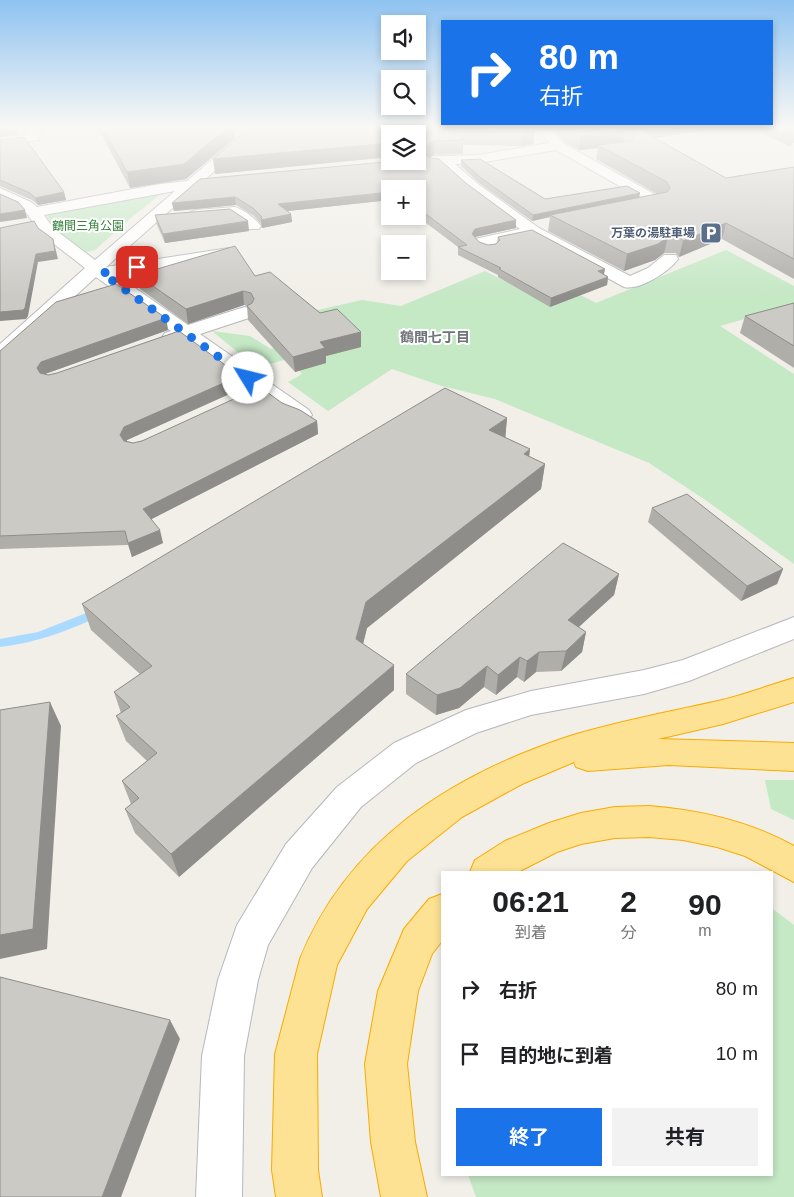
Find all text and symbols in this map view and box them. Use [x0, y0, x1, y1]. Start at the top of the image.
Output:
map controls [381, 15, 426, 280]
button: sound [381, 15, 426, 60]
text: 80 m [539, 37, 619, 76]
icon: right [456, 40, 521, 105]
button: search [381, 70, 426, 115]
text: 右折 [539, 84, 583, 109]
button: layers [381, 125, 426, 170]
button: + [381, 180, 426, 225]
park label: 鶴間三角公園 [52, 219, 124, 233]
parking icon: 万葉の湯駐車場 [699, 221, 723, 245]
place label: 万葉の湯駐車場 [611, 226, 695, 240]
button: − [381, 235, 426, 280]
pin [116, 246, 158, 288]
icon: arrive [123, 253, 151, 281]
district label: 鶴間七丁目 [400, 329, 470, 345]
position arrow [221, 351, 273, 403]
text: 06:21 [492, 885, 569, 918]
text: 2 [620, 885, 637, 918]
text: 90 [688, 888, 722, 921]
text: m [698, 922, 712, 939]
text: 到着 [515, 924, 547, 941]
text: 分 [621, 924, 637, 941]
icon: right [456, 975, 484, 1003]
text: 80 m [716, 978, 758, 999]
text: 右折 [499, 980, 537, 1001]
icon: arrive [456, 1040, 484, 1068]
text: 10 m [716, 1043, 758, 1064]
text: 目的地に到着 [499, 1045, 613, 1066]
button: 終了 [456, 1108, 602, 1166]
button: 共有 [612, 1108, 758, 1166]

